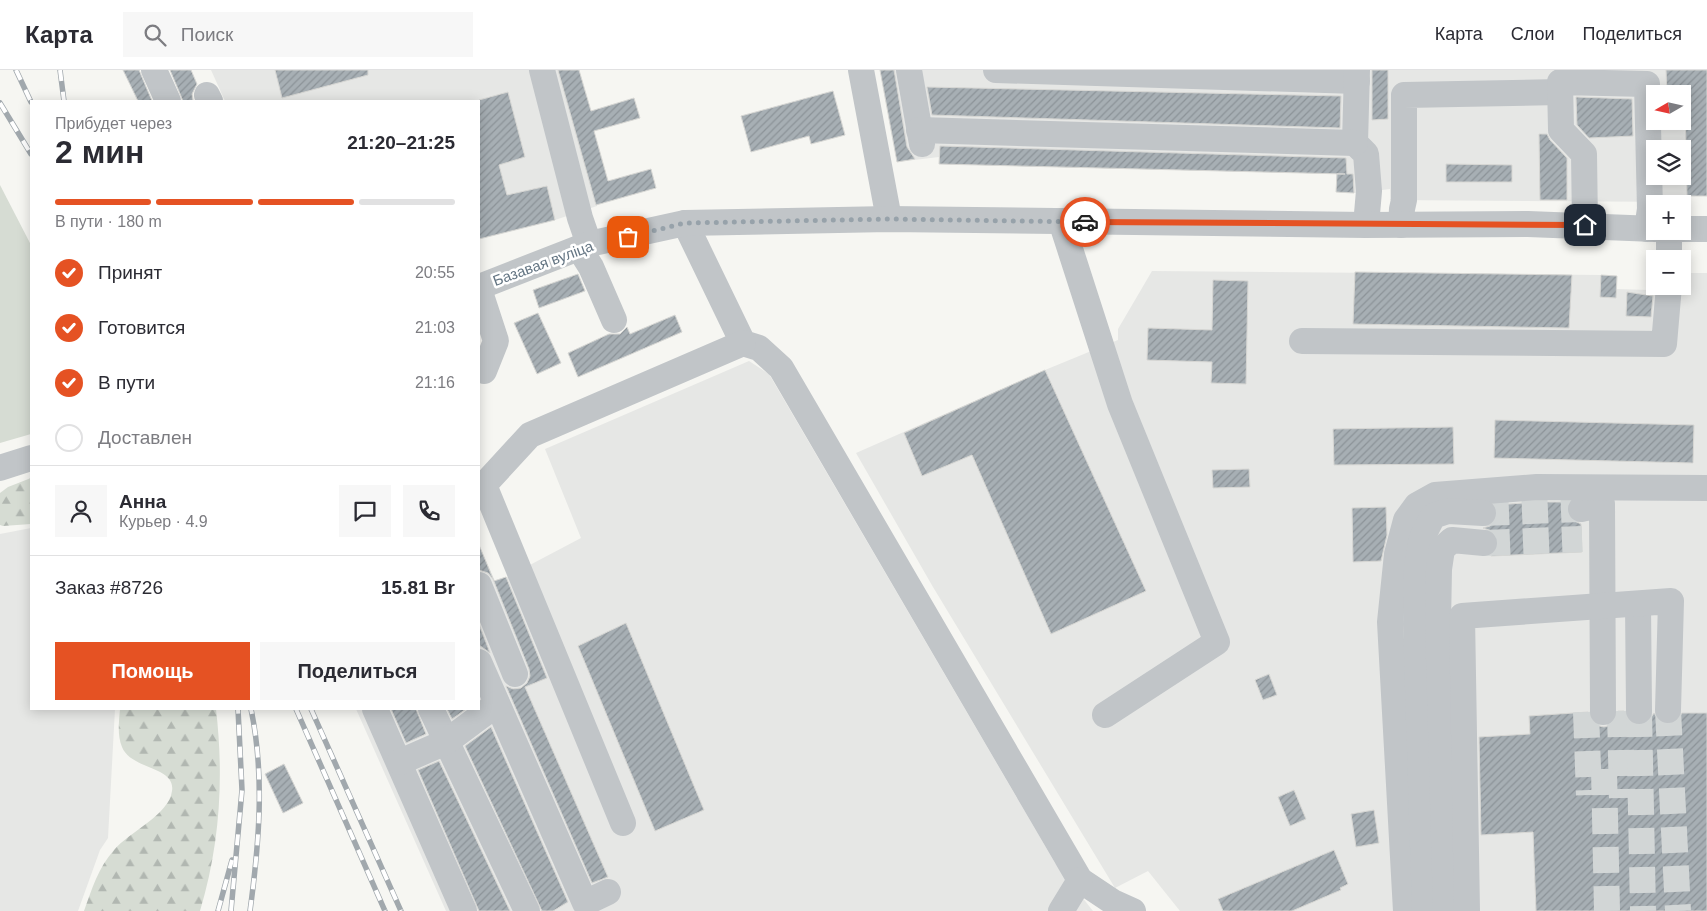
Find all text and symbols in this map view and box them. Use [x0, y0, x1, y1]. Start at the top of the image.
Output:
search box [123, 12, 473, 57]
text: Карта [25, 21, 93, 48]
icon: search [141, 21, 169, 49]
text: Поиск [181, 24, 233, 45]
text: Карта [1435, 24, 1483, 44]
text: Слои [1511, 24, 1555, 44]
text: Поделиться [1583, 24, 1682, 44]
north arrow [1646, 85, 1691, 130]
map controls [1646, 85, 1691, 295]
text: Прибудет через [55, 115, 172, 132]
text: 21:20–21:25 [347, 132, 455, 153]
text: 2 мин [55, 134, 144, 170]
button: layers [1646, 140, 1691, 185]
button: + [1646, 195, 1691, 240]
courier [1060, 197, 1110, 247]
pin [1564, 204, 1606, 246]
icon: car [1071, 208, 1099, 236]
icon: home [1571, 211, 1599, 239]
text: В пути · 180 m [55, 213, 162, 230]
pin [607, 216, 649, 258]
icon: bag [614, 223, 642, 251]
street label: Базавая вуліца [491, 237, 596, 289]
button: − [1646, 250, 1691, 295]
icon: check [55, 259, 83, 287]
text: Принят [98, 262, 162, 283]
text: 20:55 [415, 264, 455, 281]
icon: check [55, 314, 83, 342]
text: Готовится [98, 317, 185, 338]
text: 21:03 [415, 319, 455, 336]
icon: check [55, 369, 83, 397]
text: В пути [98, 372, 155, 393]
text: 21:16 [415, 374, 455, 391]
text: Доставлен [98, 427, 192, 448]
button: person [55, 485, 107, 537]
button: chat [339, 485, 391, 537]
button: phone [403, 485, 455, 537]
text: Анна [119, 491, 166, 512]
text: Курьер · 4.9 [119, 513, 208, 530]
text: Заказ #8726 [55, 577, 163, 598]
text: 15.81 Br [381, 577, 455, 598]
button: Помощь [55, 642, 250, 700]
button: Поделиться [260, 642, 455, 700]

